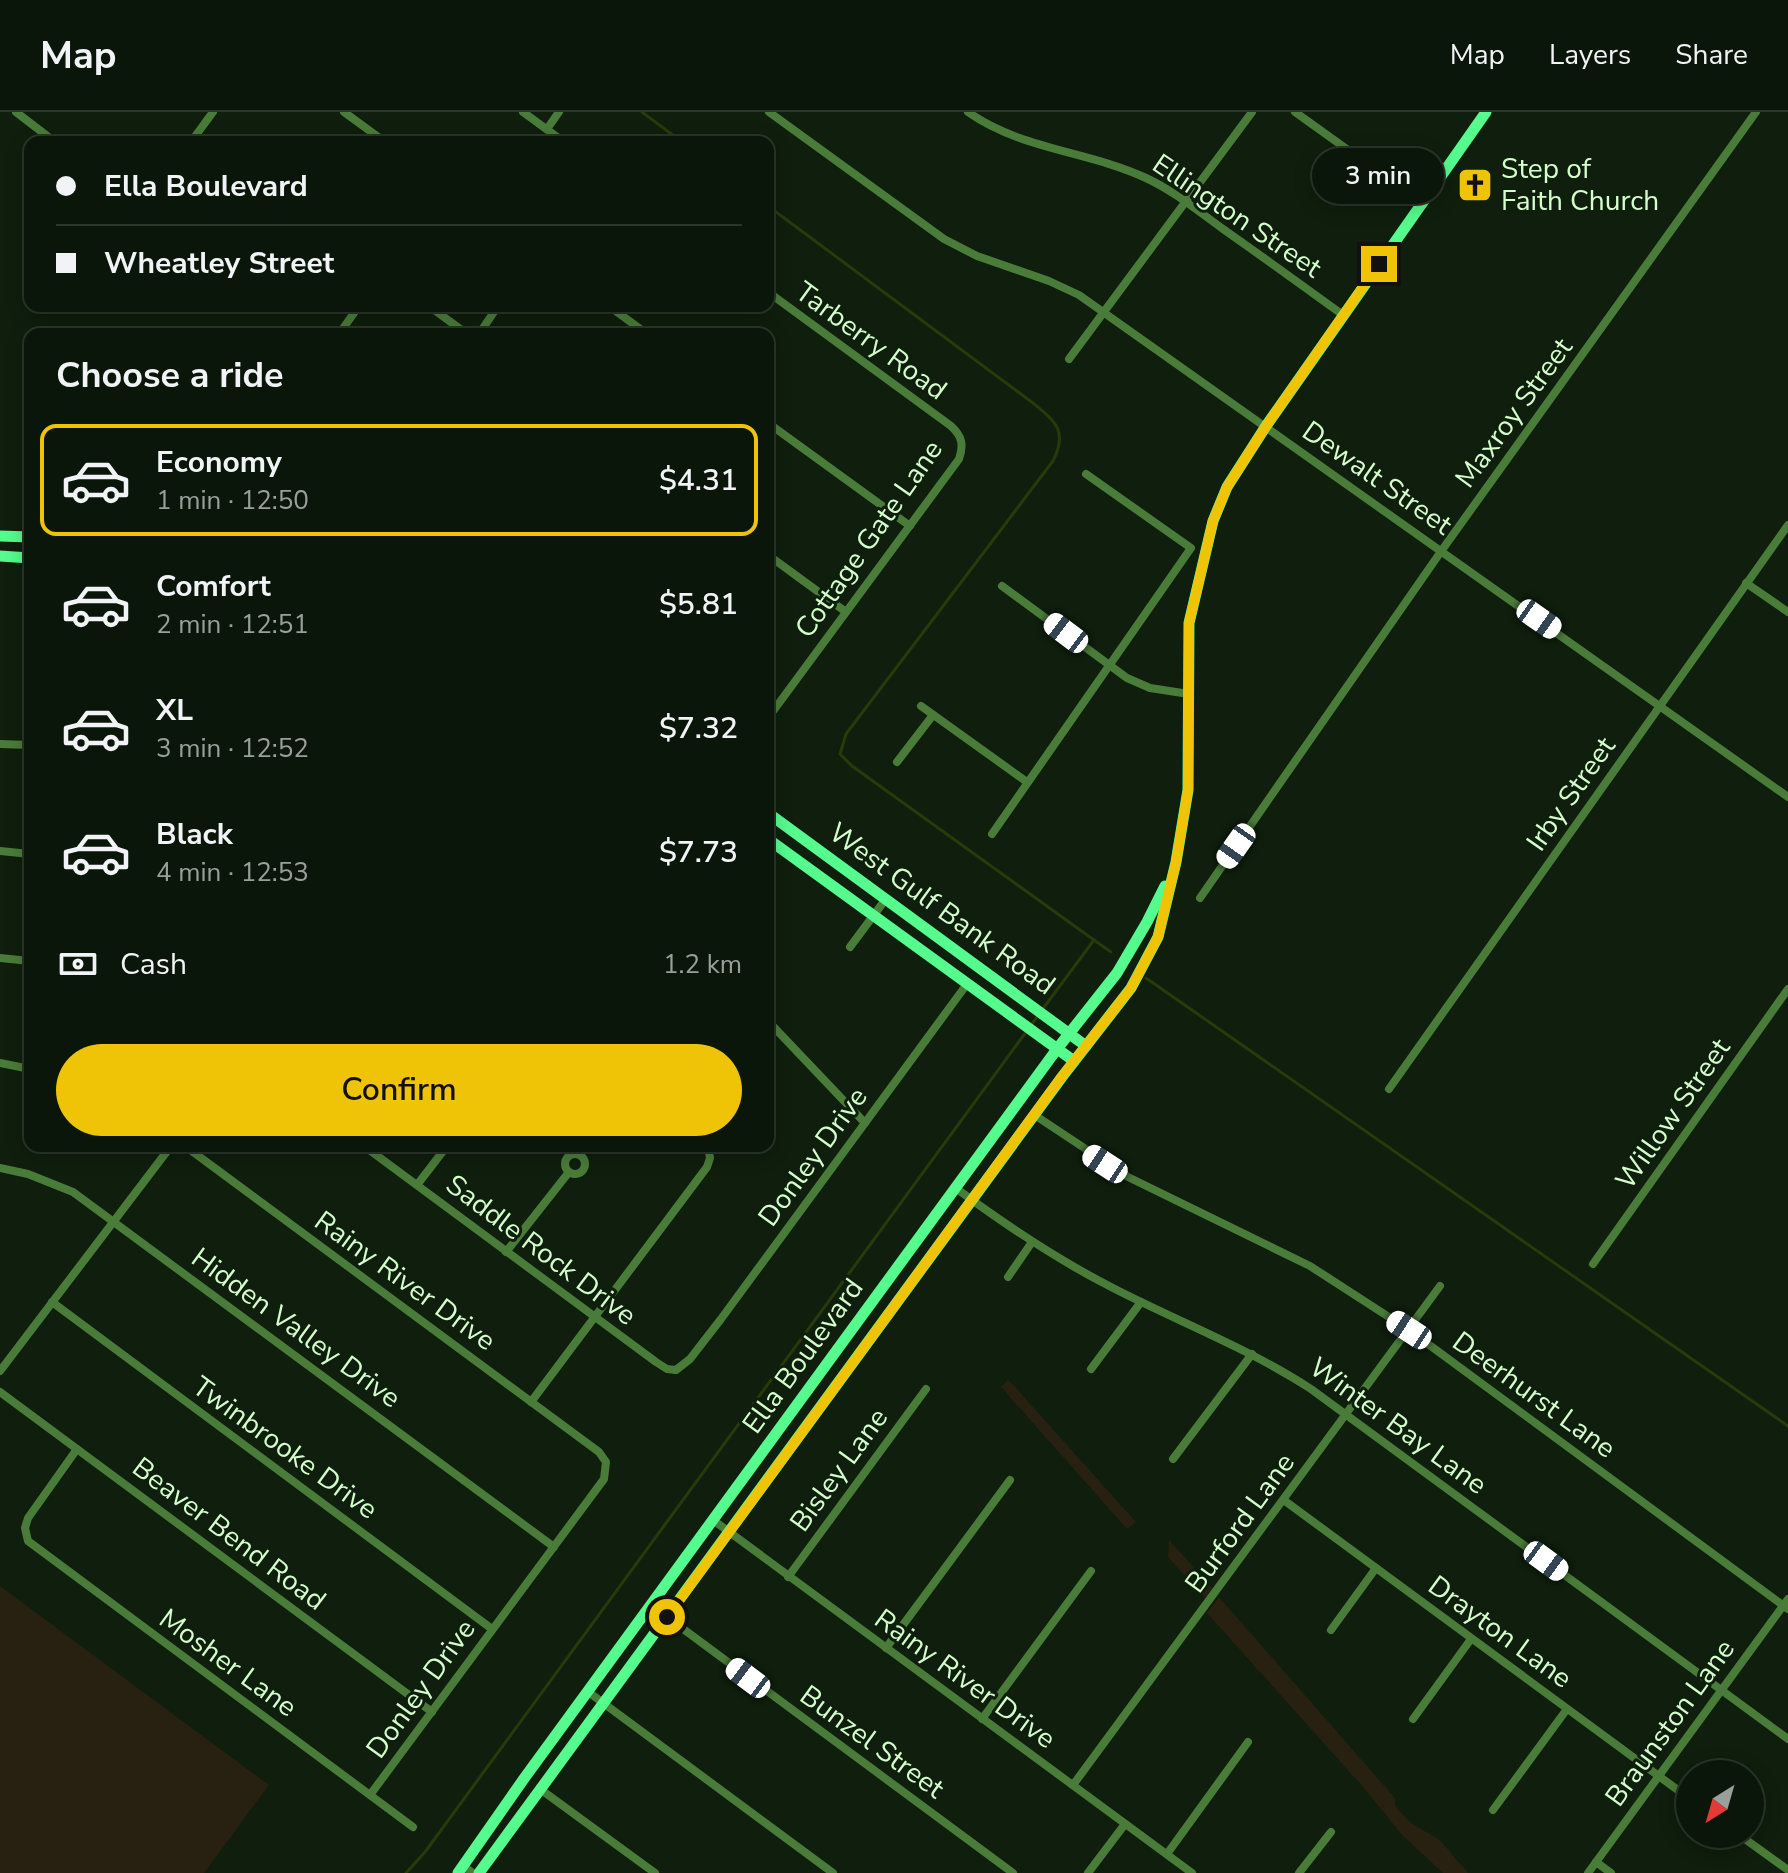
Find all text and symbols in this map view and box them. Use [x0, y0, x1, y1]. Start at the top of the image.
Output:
text: Map [40, 30, 117, 81]
text: Map [1450, 36, 1505, 74]
text: Layers [1549, 36, 1631, 74]
text: Share [1675, 36, 1748, 74]
street label: Ellington Street [1145, 145, 1329, 287]
callout: 3 min [1313, 148, 1445, 204]
place label: Step of Faith Church [1501, 150, 1659, 220]
text: 3 min [1345, 158, 1411, 193]
text: Ella Boulevard [104, 166, 308, 207]
church icon: Step of Faith Church [1456, 166, 1494, 204]
text: Wheatley Street [104, 243, 334, 284]
route end [1361, 246, 1397, 282]
street label: Tarberry Road [788, 273, 954, 409]
street label: Maxroy Street [1447, 330, 1581, 496]
text: Choose a ride [56, 351, 284, 400]
street label: Dewalt Street [1294, 412, 1460, 544]
street label: Cottage Gate Lane [786, 432, 952, 646]
text: Economy [156, 442, 282, 483]
icon: car [60, 444, 132, 516]
text: $4.31 [659, 460, 738, 501]
text: 1 min · 12:50 [156, 483, 309, 518]
text: Comfort [156, 566, 271, 607]
icon: car [60, 568, 132, 640]
text: $5.81 [659, 584, 738, 625]
car [1512, 595, 1566, 643]
text: 2 min · 12:51 [156, 607, 309, 642]
car [1040, 609, 1092, 657]
text: XL [156, 690, 193, 731]
icon: car [60, 692, 132, 764]
text: $7.32 [659, 708, 738, 749]
street label: Irby Street [1518, 729, 1624, 859]
text: 3 min · 12:52 [156, 731, 309, 766]
text: Black [156, 814, 233, 855]
street label: West Gulf Bank Road [821, 814, 1063, 1004]
icon: car [60, 816, 132, 888]
car [1212, 819, 1260, 873]
text: $7.73 [659, 832, 738, 873]
text: 4 min · 12:53 [156, 855, 309, 890]
icon: cash [56, 942, 100, 986]
text: Cash [120, 944, 187, 985]
text: 1.2 km [663, 947, 742, 982]
street label: Willow Street [1607, 1031, 1739, 1197]
button: Confirm [56, 1044, 742, 1136]
street label: Donley Drive [750, 1080, 876, 1234]
car [1078, 1141, 1132, 1187]
street label: Saddle Rock Drive [438, 1166, 644, 1334]
street label: Rainy River Drive [307, 1202, 503, 1360]
street label: Hidden Valley Drive [184, 1239, 408, 1417]
street label: Ella Boulevard [734, 1271, 872, 1441]
car [1382, 1307, 1436, 1353]
street label: Deerhurst Lane [1445, 1323, 1623, 1467]
street label: Winter Bay Lane [1301, 1349, 1495, 1503]
street label: Twinbrooke Drive [185, 1368, 385, 1528]
street label: Bisley Lane [781, 1401, 897, 1539]
street label: Burford Lane [1176, 1445, 1304, 1601]
street label: Beaver Bend Road [124, 1449, 334, 1619]
car [1520, 1537, 1572, 1585]
street label: Drayton Lane [1420, 1567, 1580, 1697]
route start [649, 1599, 685, 1635]
street label: Mosher Lane [151, 1600, 305, 1726]
street label: Rainy River Drive [867, 1600, 1063, 1758]
street label: Donley Drive [358, 1612, 484, 1766]
street label: Braunston Lane [1597, 1632, 1743, 1814]
car [722, 1654, 774, 1702]
street label: Bunzel Street [792, 1677, 952, 1807]
north arrow [1676, 1760, 1764, 1848]
map controls [1676, 1760, 1764, 1848]

